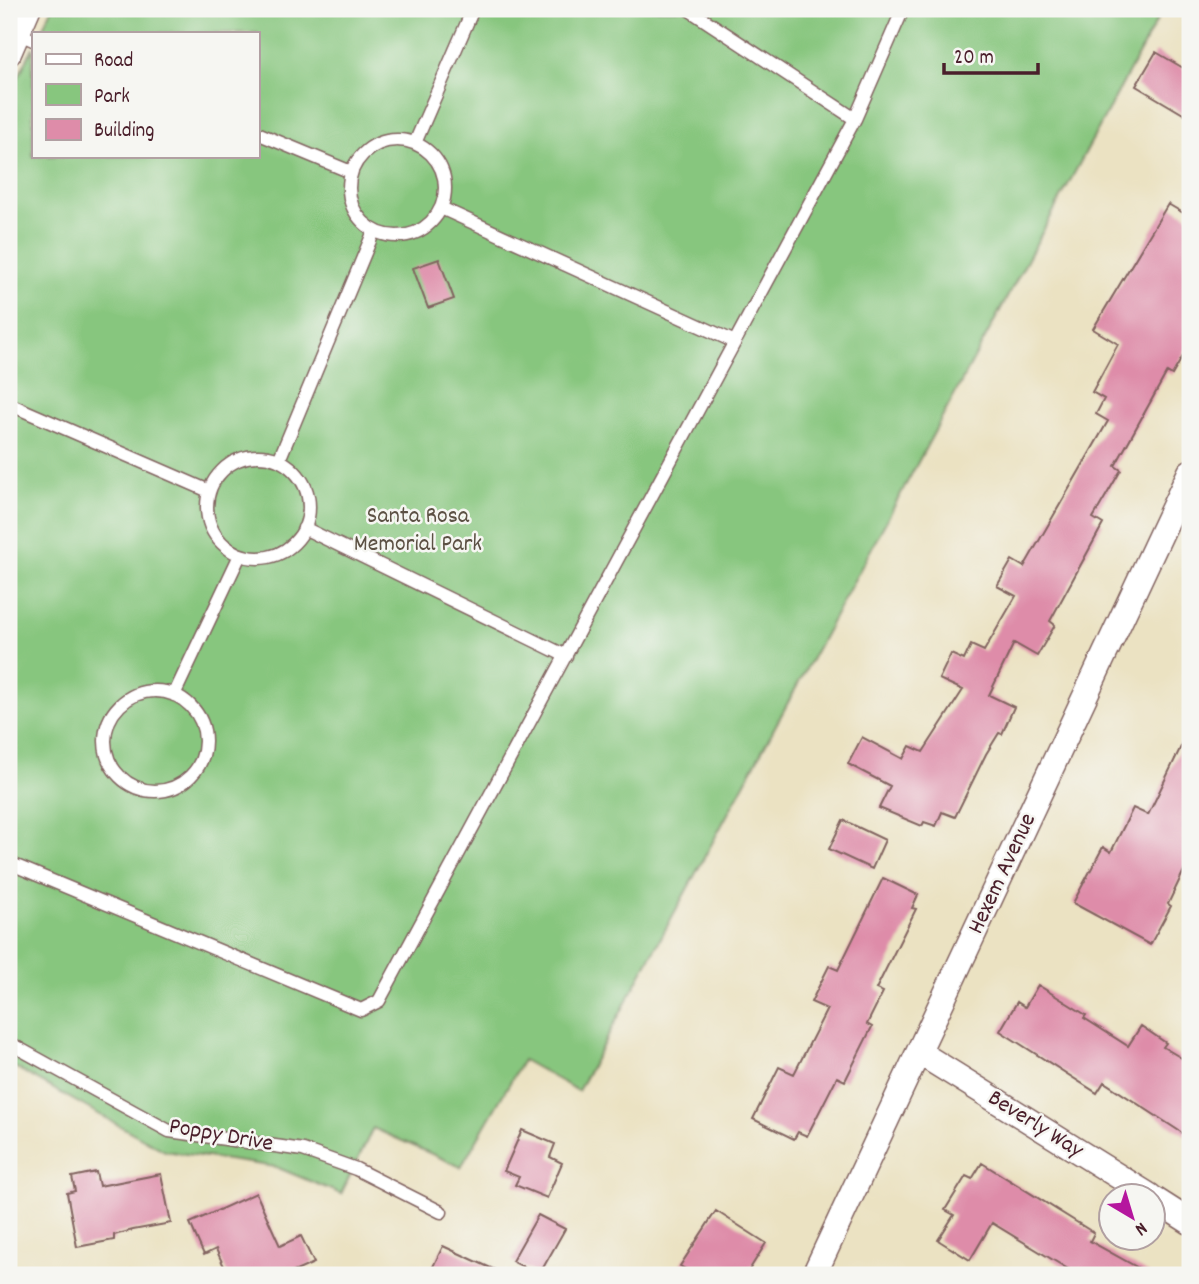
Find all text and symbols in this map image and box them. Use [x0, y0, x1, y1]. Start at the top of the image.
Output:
legend [32, 32, 259, 158]
scale bar [944, 32, 1038, 76]
text: 20 m [954, 44, 994, 74]
text: Road [94, 47, 133, 77]
text: Park [94, 83, 130, 113]
text: Building [94, 117, 154, 147]
park label: Santa Rosa Memorial Park [354, 500, 482, 562]
street label: Hexem Avenue [960, 808, 1046, 940]
street label: Beverly Way [981, 1082, 1090, 1168]
street label: Poppy Drive [166, 1110, 276, 1162]
north arrow [1098, 1182, 1168, 1252]
text: N [1128, 1214, 1152, 1241]

